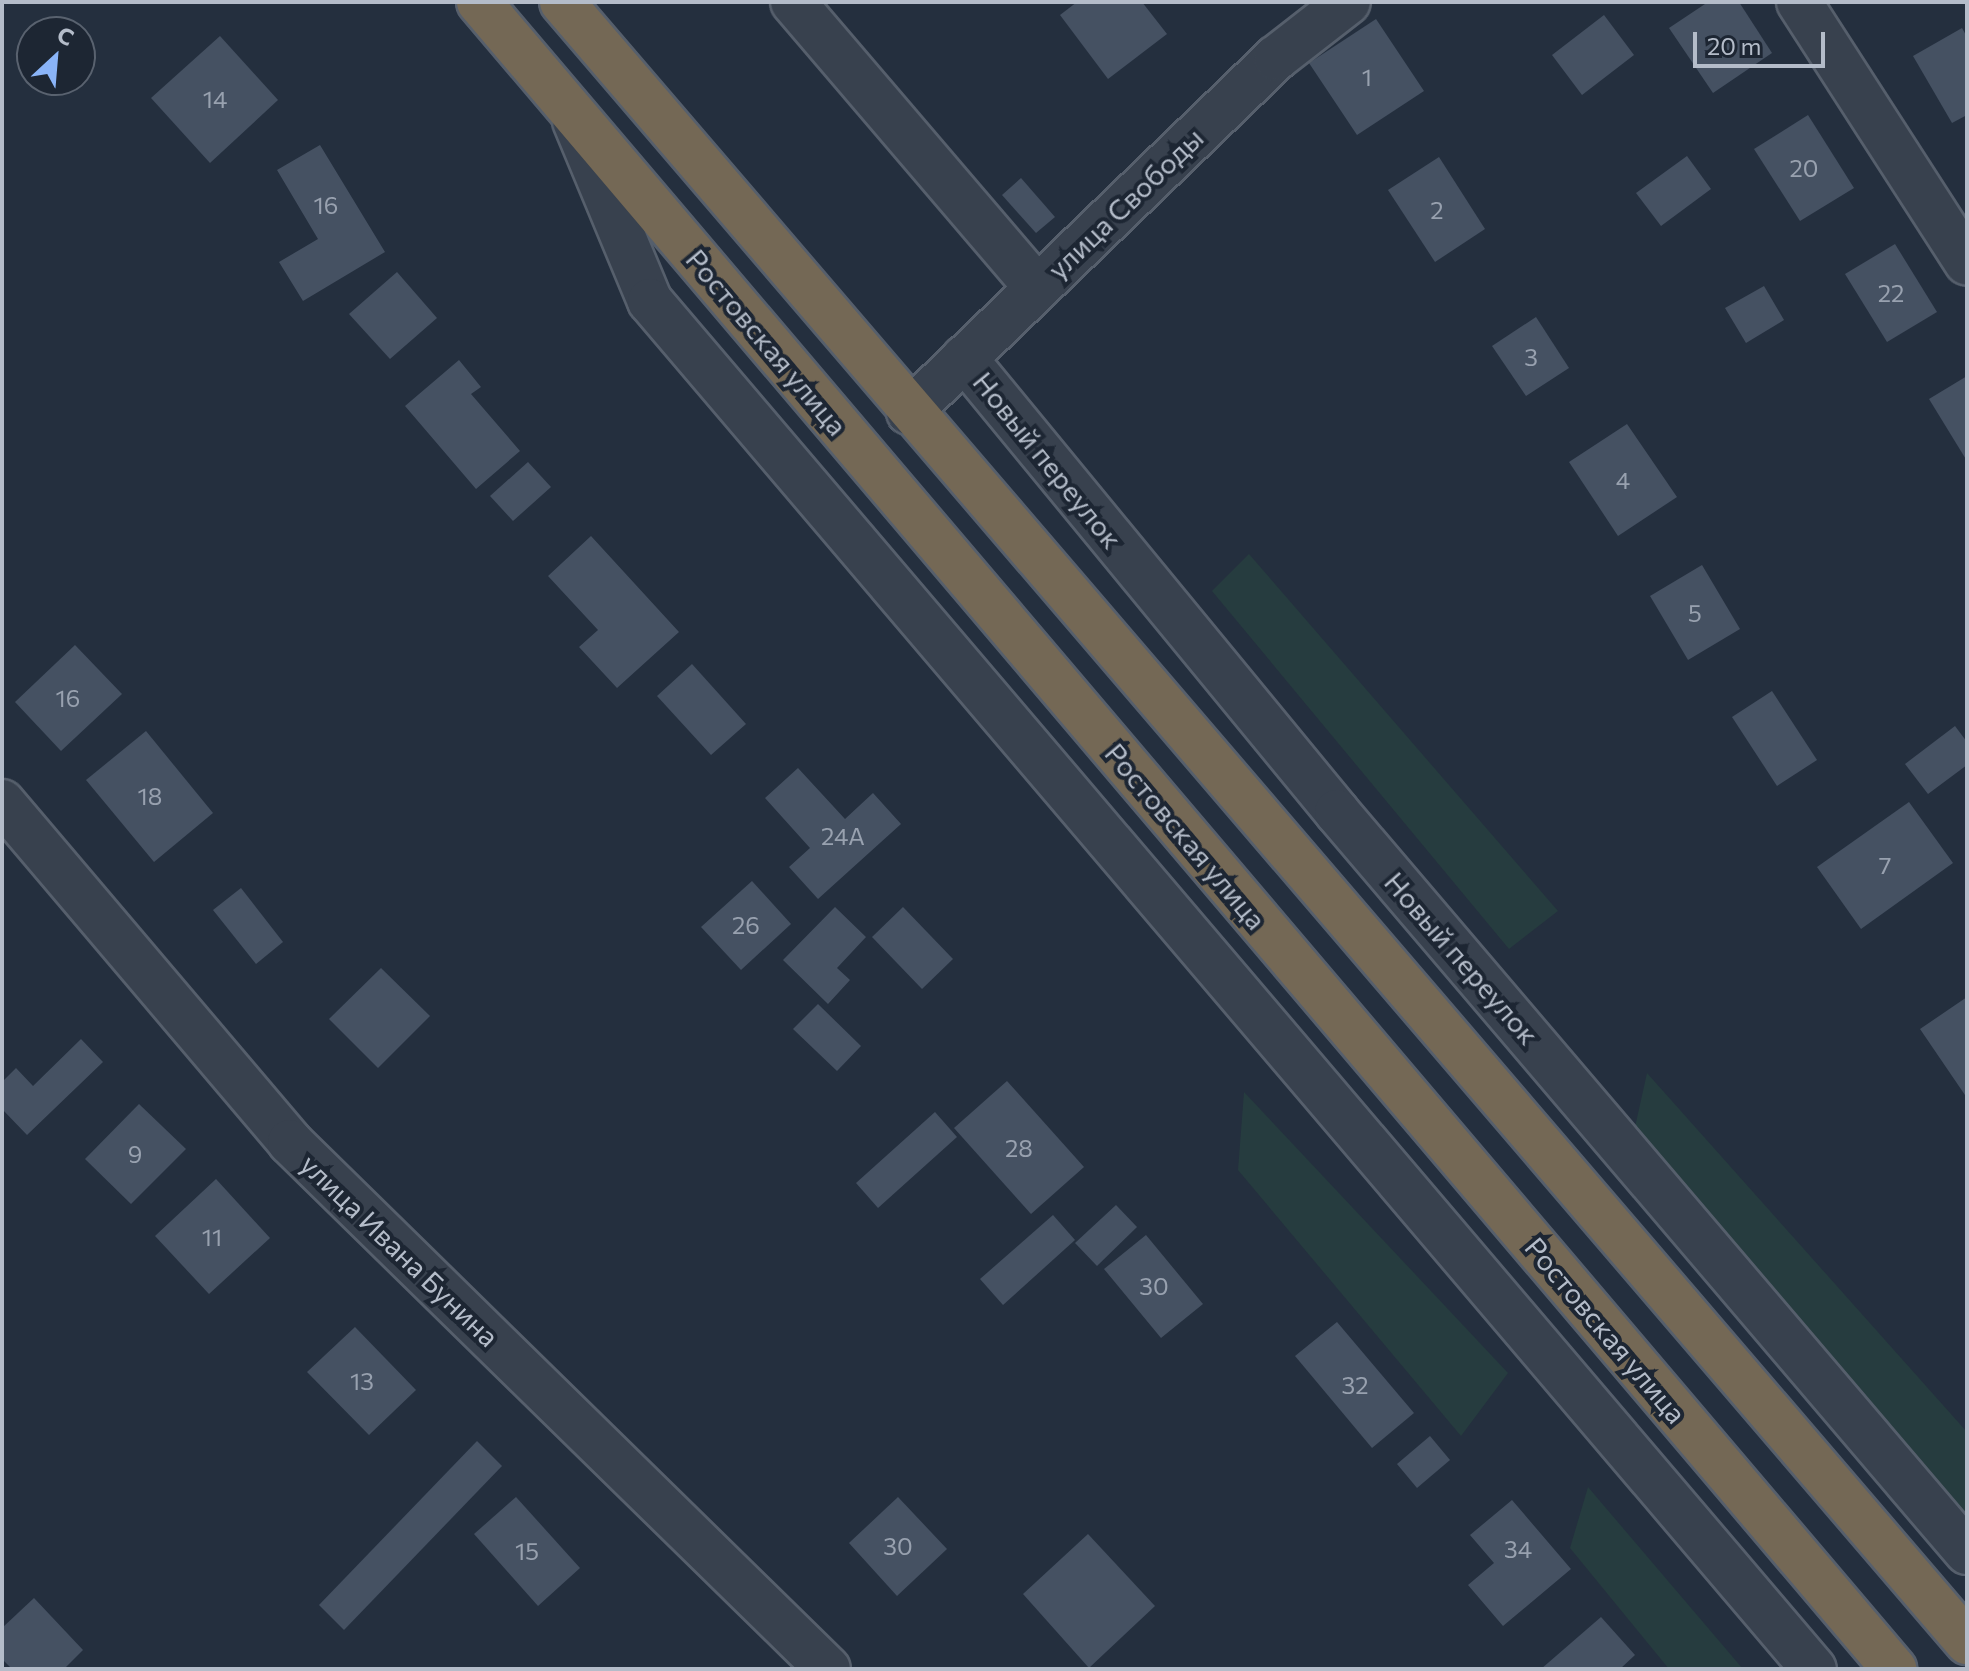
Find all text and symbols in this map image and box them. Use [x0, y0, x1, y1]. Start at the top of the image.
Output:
north arrow [16, 16, 96, 96]
scale bar [1697, 16, 1829, 66]
text: С [53, 20, 79, 51]
text: 20 m [1707, 31, 1761, 60]
house number: 1 [1362, 63, 1372, 91]
house number: 14 [203, 85, 227, 113]
street label: улица Свободы [1040, 120, 1210, 286]
house number: 20 [1790, 154, 1818, 182]
house number: 16 [314, 191, 338, 219]
house number: 2 [1430, 196, 1444, 224]
street label: Ростовская улица [679, 242, 855, 442]
house number: 22 [1878, 279, 1904, 307]
house number: 3 [1524, 343, 1538, 371]
street label: Новый переулок [967, 365, 1129, 555]
house number: 4 [1616, 466, 1630, 494]
house number: 5 [1688, 599, 1702, 627]
house number: 16 [56, 684, 80, 712]
street label: Ростовская улица [1098, 736, 1274, 936]
house number: 18 [138, 782, 162, 810]
house number: 24А [821, 822, 865, 850]
house number: 7 [1879, 851, 1891, 879]
street label: Новый переулок [1378, 865, 1546, 1051]
house number: 26 [732, 911, 760, 939]
house number: 28 [1005, 1134, 1033, 1162]
house number: 9 [128, 1140, 142, 1168]
street label: улица Ивана Бунина [294, 1147, 506, 1353]
house number: 11 [202, 1223, 222, 1251]
street label: Ростовская улица [1518, 1230, 1694, 1430]
house number: 30 [1139, 1272, 1169, 1300]
house number: 13 [350, 1367, 374, 1395]
house number: 32 [1342, 1371, 1368, 1399]
house number: 30 [883, 1532, 913, 1560]
house number: 34 [1504, 1535, 1532, 1563]
house number: 15 [515, 1537, 539, 1565]

